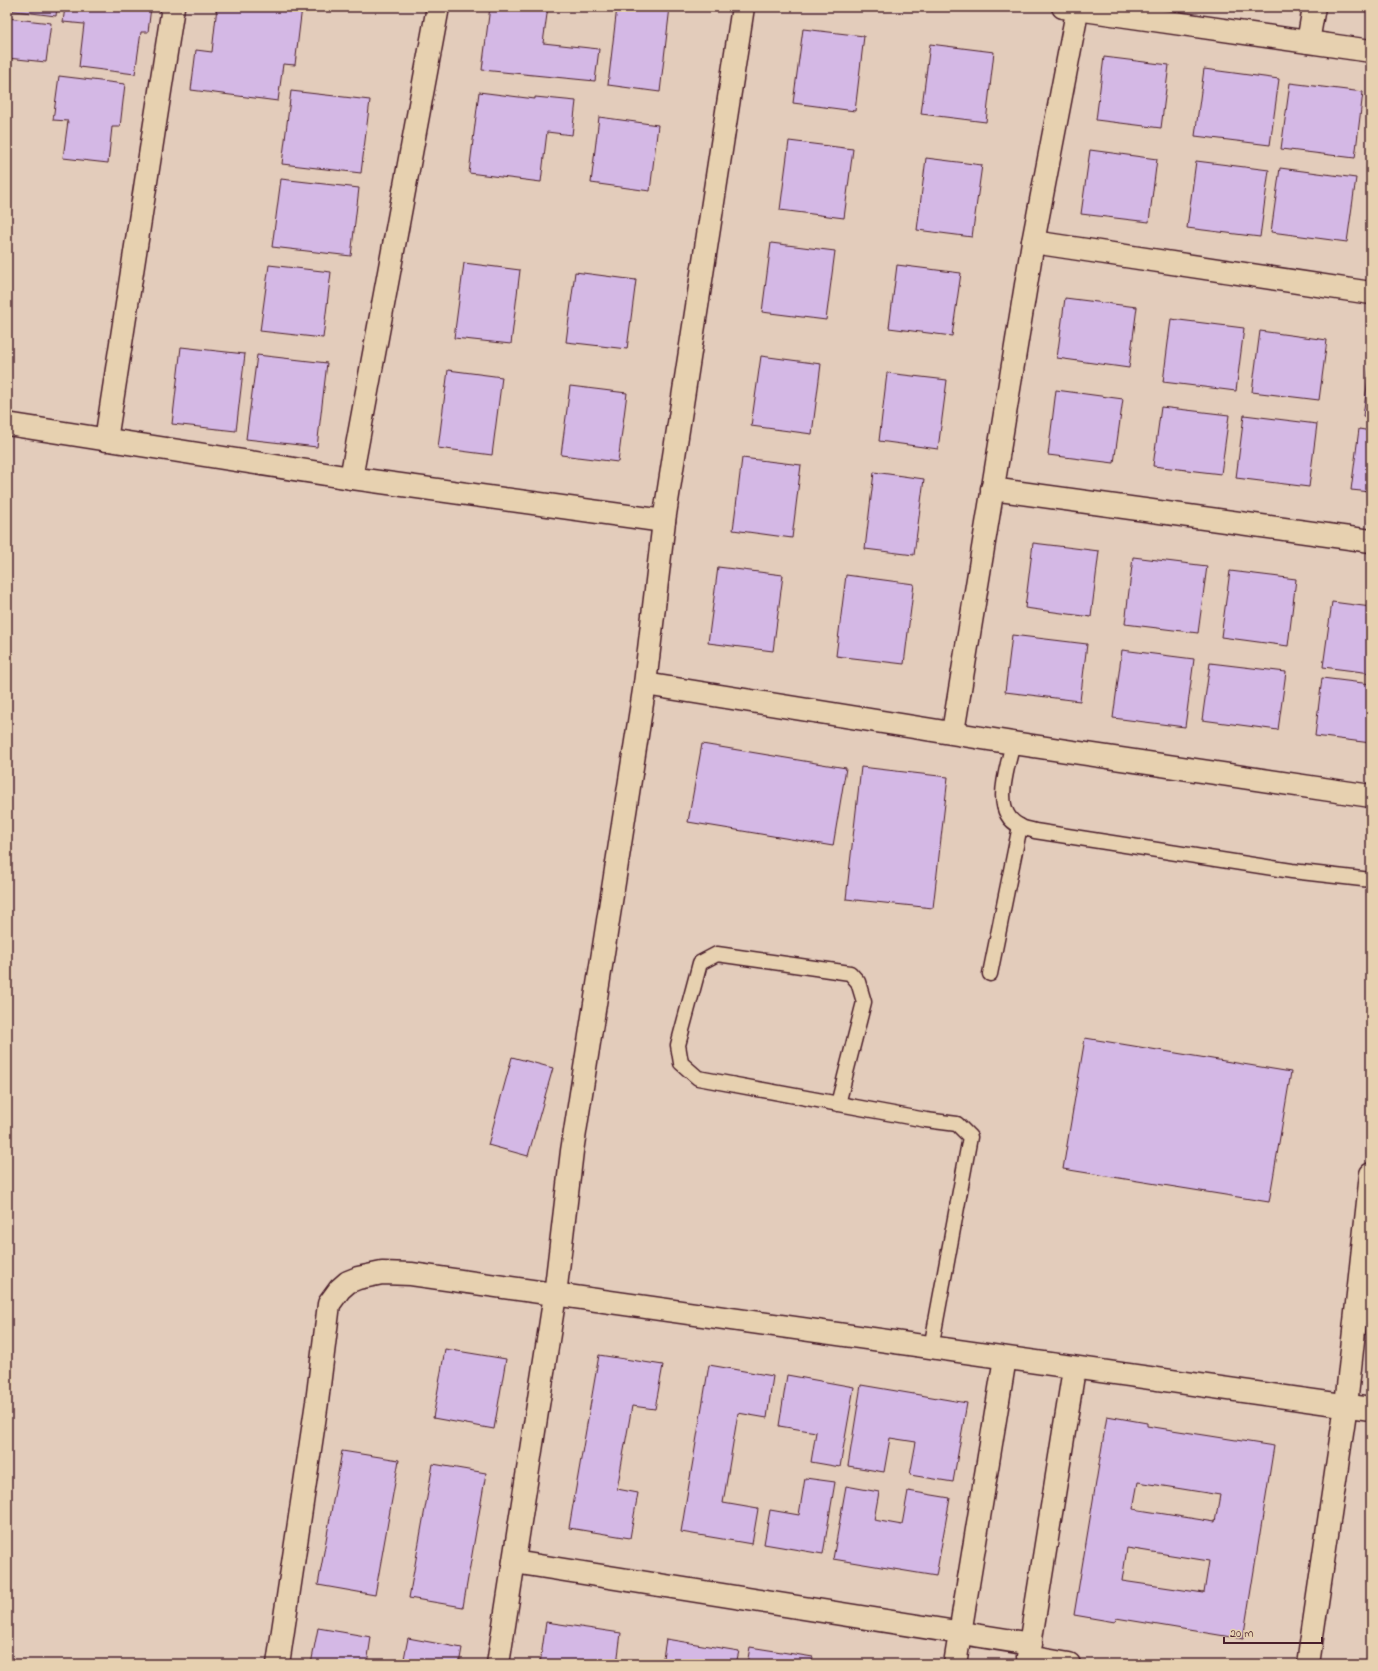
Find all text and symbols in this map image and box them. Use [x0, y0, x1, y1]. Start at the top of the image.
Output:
scale bar [1224, 1619, 1322, 1645]
text: 20 m [1230, 1625, 1253, 1643]

